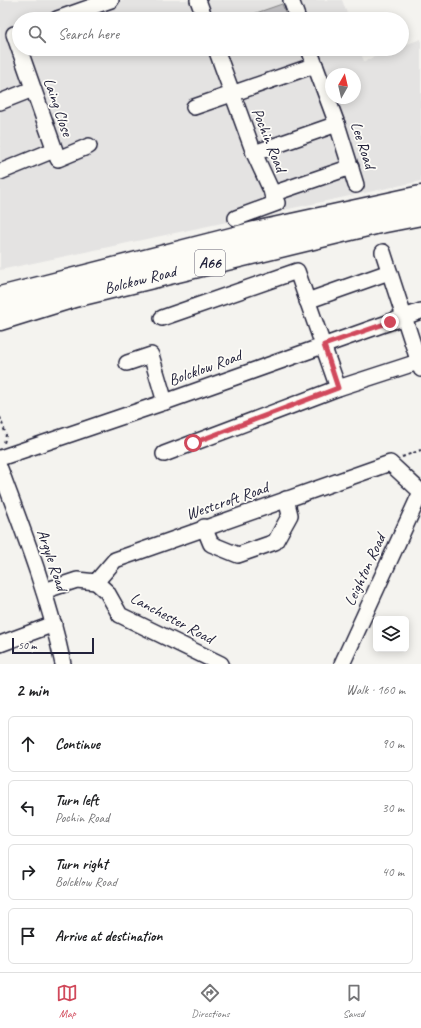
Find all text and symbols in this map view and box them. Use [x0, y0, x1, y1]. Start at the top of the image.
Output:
search box [12, 12, 409, 56]
icon: search [26, 23, 48, 45]
text: Search here [58, 25, 119, 44]
north arrow [325, 68, 361, 104]
street label: Laing Close [39, 75, 78, 140]
street label: Pochin Road [247, 105, 292, 177]
street label: Lee Road [346, 119, 381, 173]
road number: A66 [195, 250, 225, 276]
street label: Bolckow Road [102, 261, 181, 299]
route end [381, 313, 399, 331]
street label: Bolcklow Road [166, 345, 247, 390]
route start [184, 434, 202, 452]
street label: Westcroft Road [183, 477, 273, 524]
street label: Argyle Road [32, 527, 73, 596]
street label: Leighton Road [340, 529, 391, 609]
street label: Lanchester Road [127, 588, 219, 650]
map controls [373, 616, 409, 652]
button: layers [373, 616, 409, 652]
scale bar [12, 636, 94, 655]
text: 50 m [18, 638, 37, 652]
text: 2 min [16, 680, 49, 701]
text: Walk · 160 m [346, 682, 405, 698]
icon: ahead [17, 733, 39, 755]
text: Continue [55, 735, 100, 754]
text: 90 m [382, 736, 404, 752]
text: Turn left [55, 791, 98, 810]
icon: left [17, 797, 39, 819]
text: 30 m [382, 800, 404, 816]
text: Pochin Road [55, 810, 109, 826]
text: Turn right [55, 855, 108, 874]
icon: right [17, 861, 39, 883]
text: 40 m [382, 864, 404, 880]
text: Bolcklow Road [55, 874, 117, 890]
icon: arrive [17, 925, 39, 947]
text: Arrive at destination [55, 927, 162, 946]
tab: Map [56, 982, 78, 1020]
tab: Directions [191, 982, 230, 1020]
tab: Saved [343, 982, 365, 1020]

